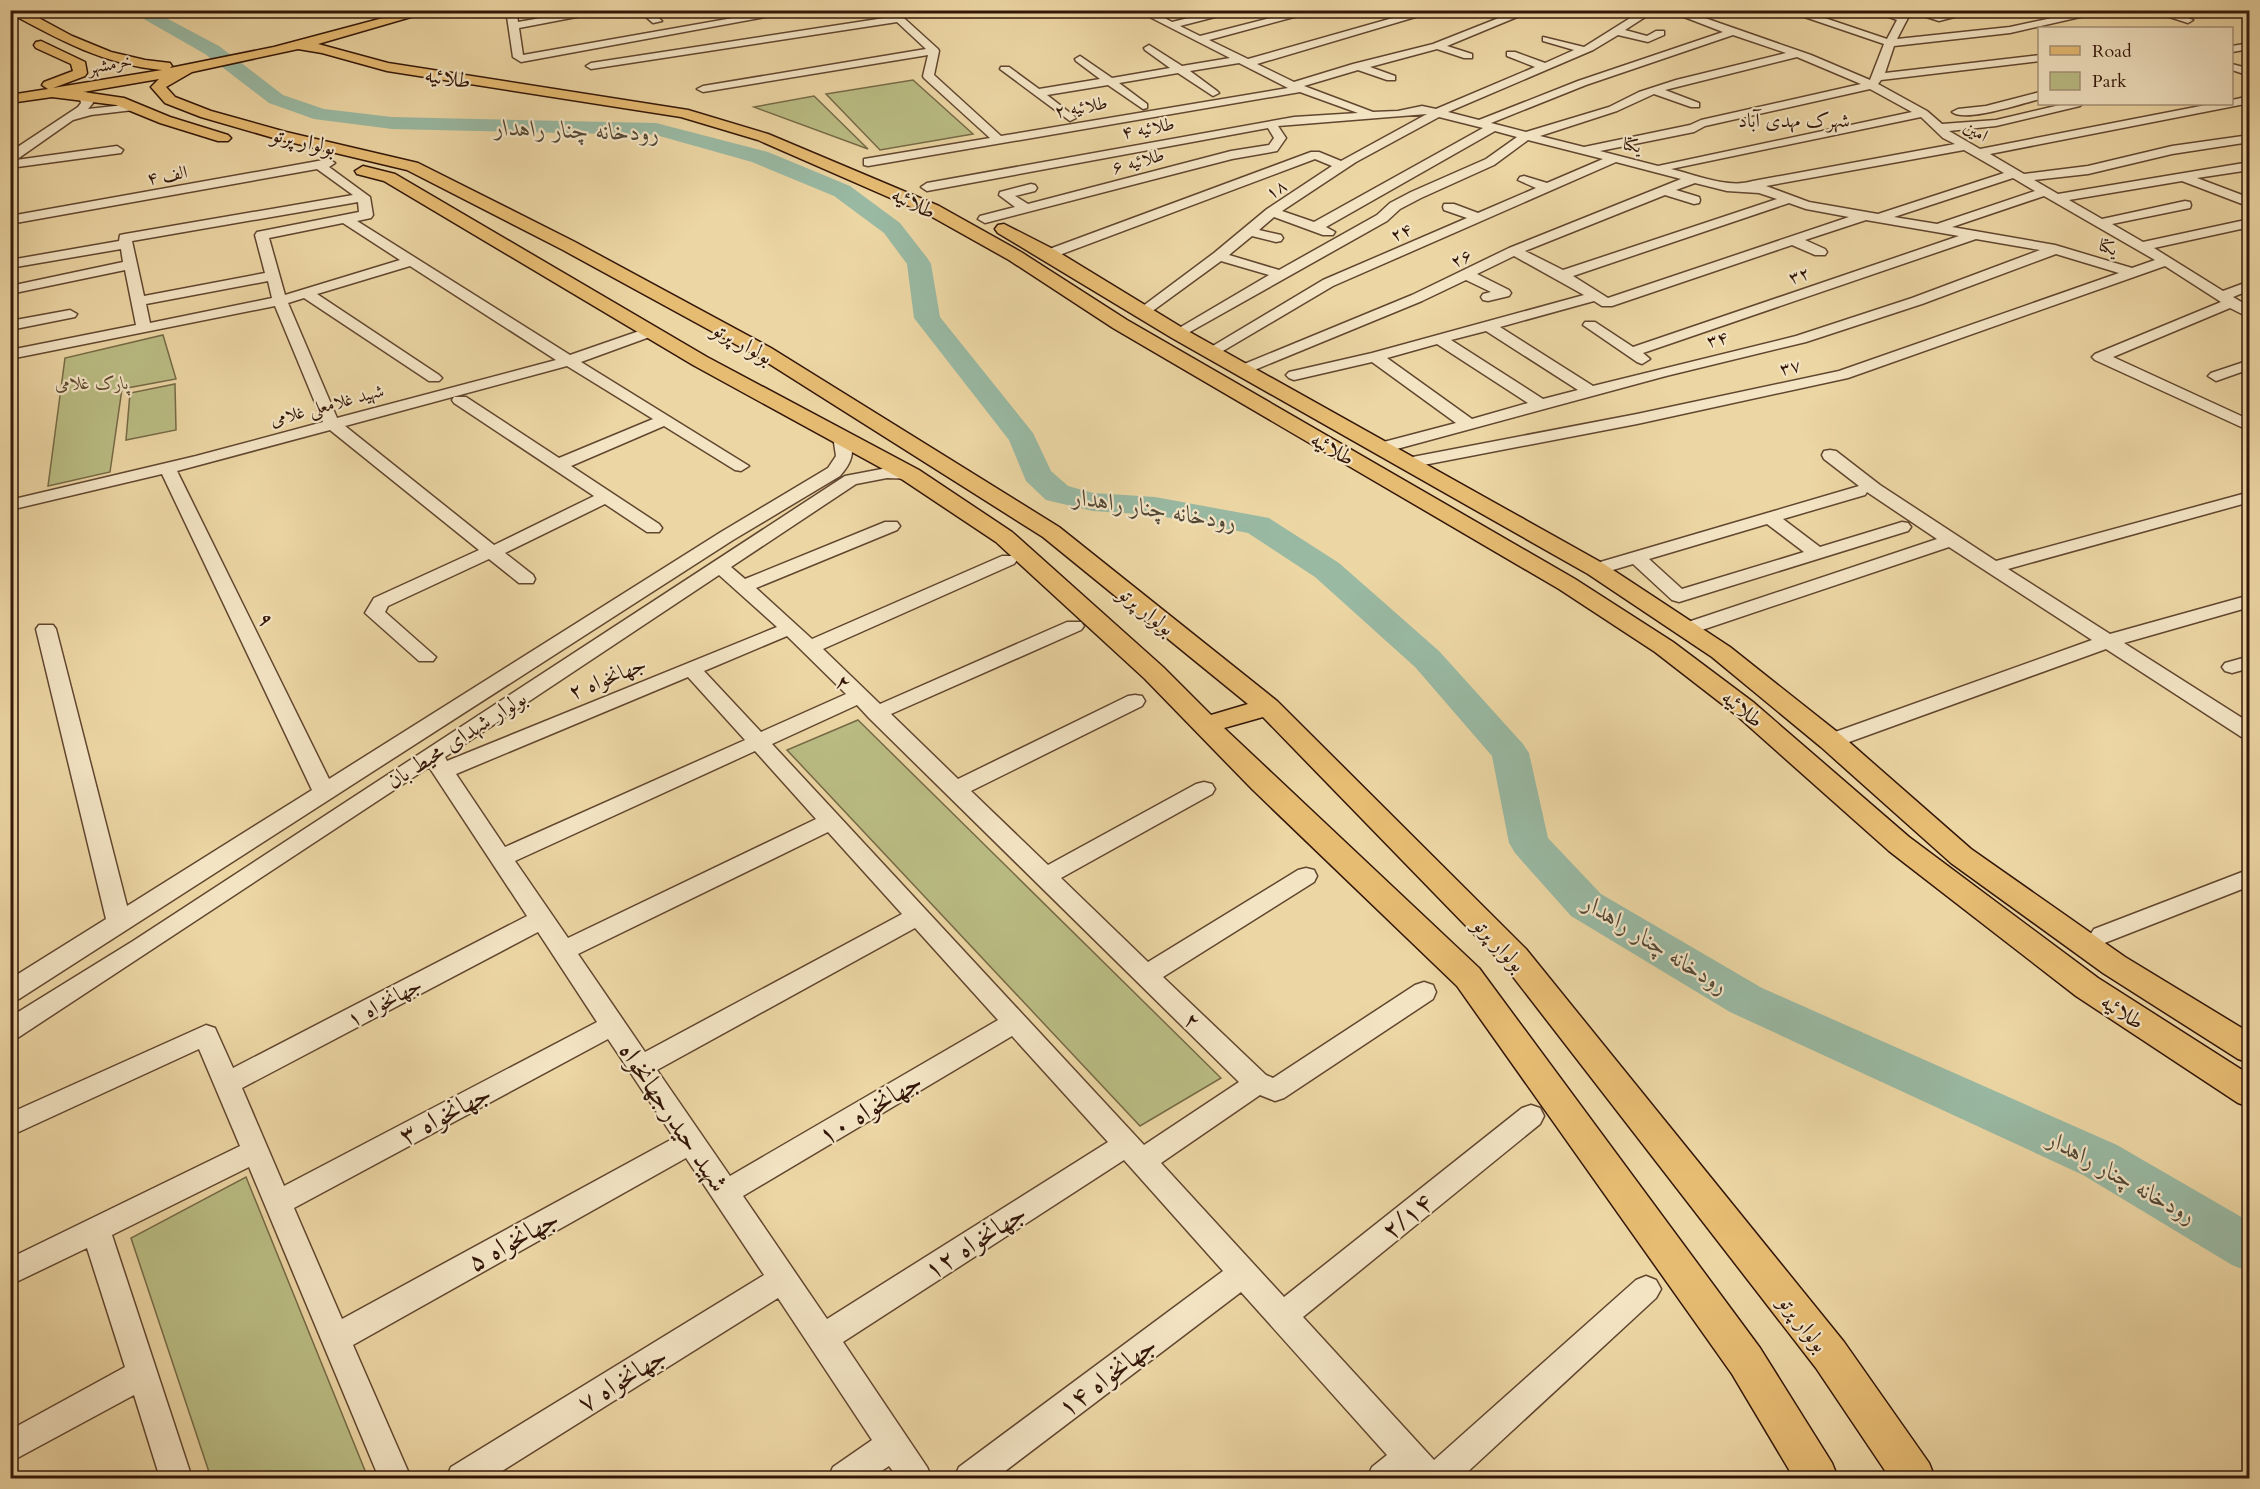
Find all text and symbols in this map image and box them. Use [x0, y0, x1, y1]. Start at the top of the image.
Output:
legend [2038, 27, 2233, 105]
text: Road [2092, 39, 2132, 64]
street label: خرمشهر [84, 49, 134, 81]
street label: طلائیه [423, 60, 473, 96]
text: Park [2092, 69, 2127, 94]
street label: طلائیه ۲ [1053, 91, 1110, 124]
district label: شهرک مهدی آباد [1738, 107, 1850, 134]
water label: رودخانه چنار راهدار [492, 111, 660, 150]
street label: طلائیه ۴ [1120, 112, 1177, 145]
street label: امین [1959, 114, 1993, 148]
street label: بولوار پرتو [267, 119, 339, 163]
street label: یکتا [1621, 131, 1645, 160]
street label: طلائیه ۶ [1109, 143, 1167, 180]
street label: ۴ الف [145, 160, 189, 191]
street label: ۱۸ [1261, 173, 1292, 206]
street label: طلائیه [886, 179, 941, 227]
street label: ۲۴ [1387, 217, 1416, 248]
street label: یکتا [2096, 233, 2122, 263]
street label: ۲۶ [1446, 243, 1476, 274]
street label: ۳۲ [1785, 260, 1813, 291]
street label: بولوار پرتو [705, 313, 778, 372]
street label: ۳۴ [1704, 325, 1730, 354]
street label: ۳۷ [1777, 353, 1803, 382]
park label: پارک غلامی [55, 371, 130, 396]
street label: شهید غلامعلی غلامی [267, 378, 387, 433]
street label: طلائیه [1305, 424, 1360, 473]
water label: رودخانه چنار راهدار [1069, 480, 1239, 539]
street label: بولوار پرتو [1110, 577, 1181, 643]
street label: ۹ [250, 607, 282, 632]
street label: جهانخواه ۲ [564, 649, 651, 707]
street label: ۲ [828, 668, 858, 698]
street label: بولوار شهدای محیط بان [381, 683, 532, 796]
street label: طلائیه [1715, 683, 1770, 735]
water label: رودخانه چنار راهدار [1575, 886, 1735, 1002]
street label: بولوار پرتو [1465, 909, 1532, 979]
street label: جهانخواه ۱ [341, 970, 427, 1034]
street label: طلائیه [2095, 987, 2150, 1037]
street label: ۲ [1177, 1005, 1207, 1036]
street label: شهید حیدرجهانخواه [610, 1035, 737, 1199]
street label: جهانخواه ۱۰ [811, 1063, 929, 1154]
street label: جهانخواه ۳ [392, 1075, 498, 1154]
water label: رودخانه چنار راهدار [2040, 1122, 2202, 1232]
street label: ۲/۱۴ [1374, 1184, 1441, 1248]
street label: جهانخواه ۱۲ [917, 1194, 1034, 1288]
street label: جهانخواه ۵ [461, 1200, 566, 1281]
street label: بولوار پرتو [1770, 1287, 1835, 1358]
street label: جهانخواه ۱۴ [1050, 1327, 1165, 1426]
street label: جهانخواه ۷ [570, 1337, 674, 1422]

